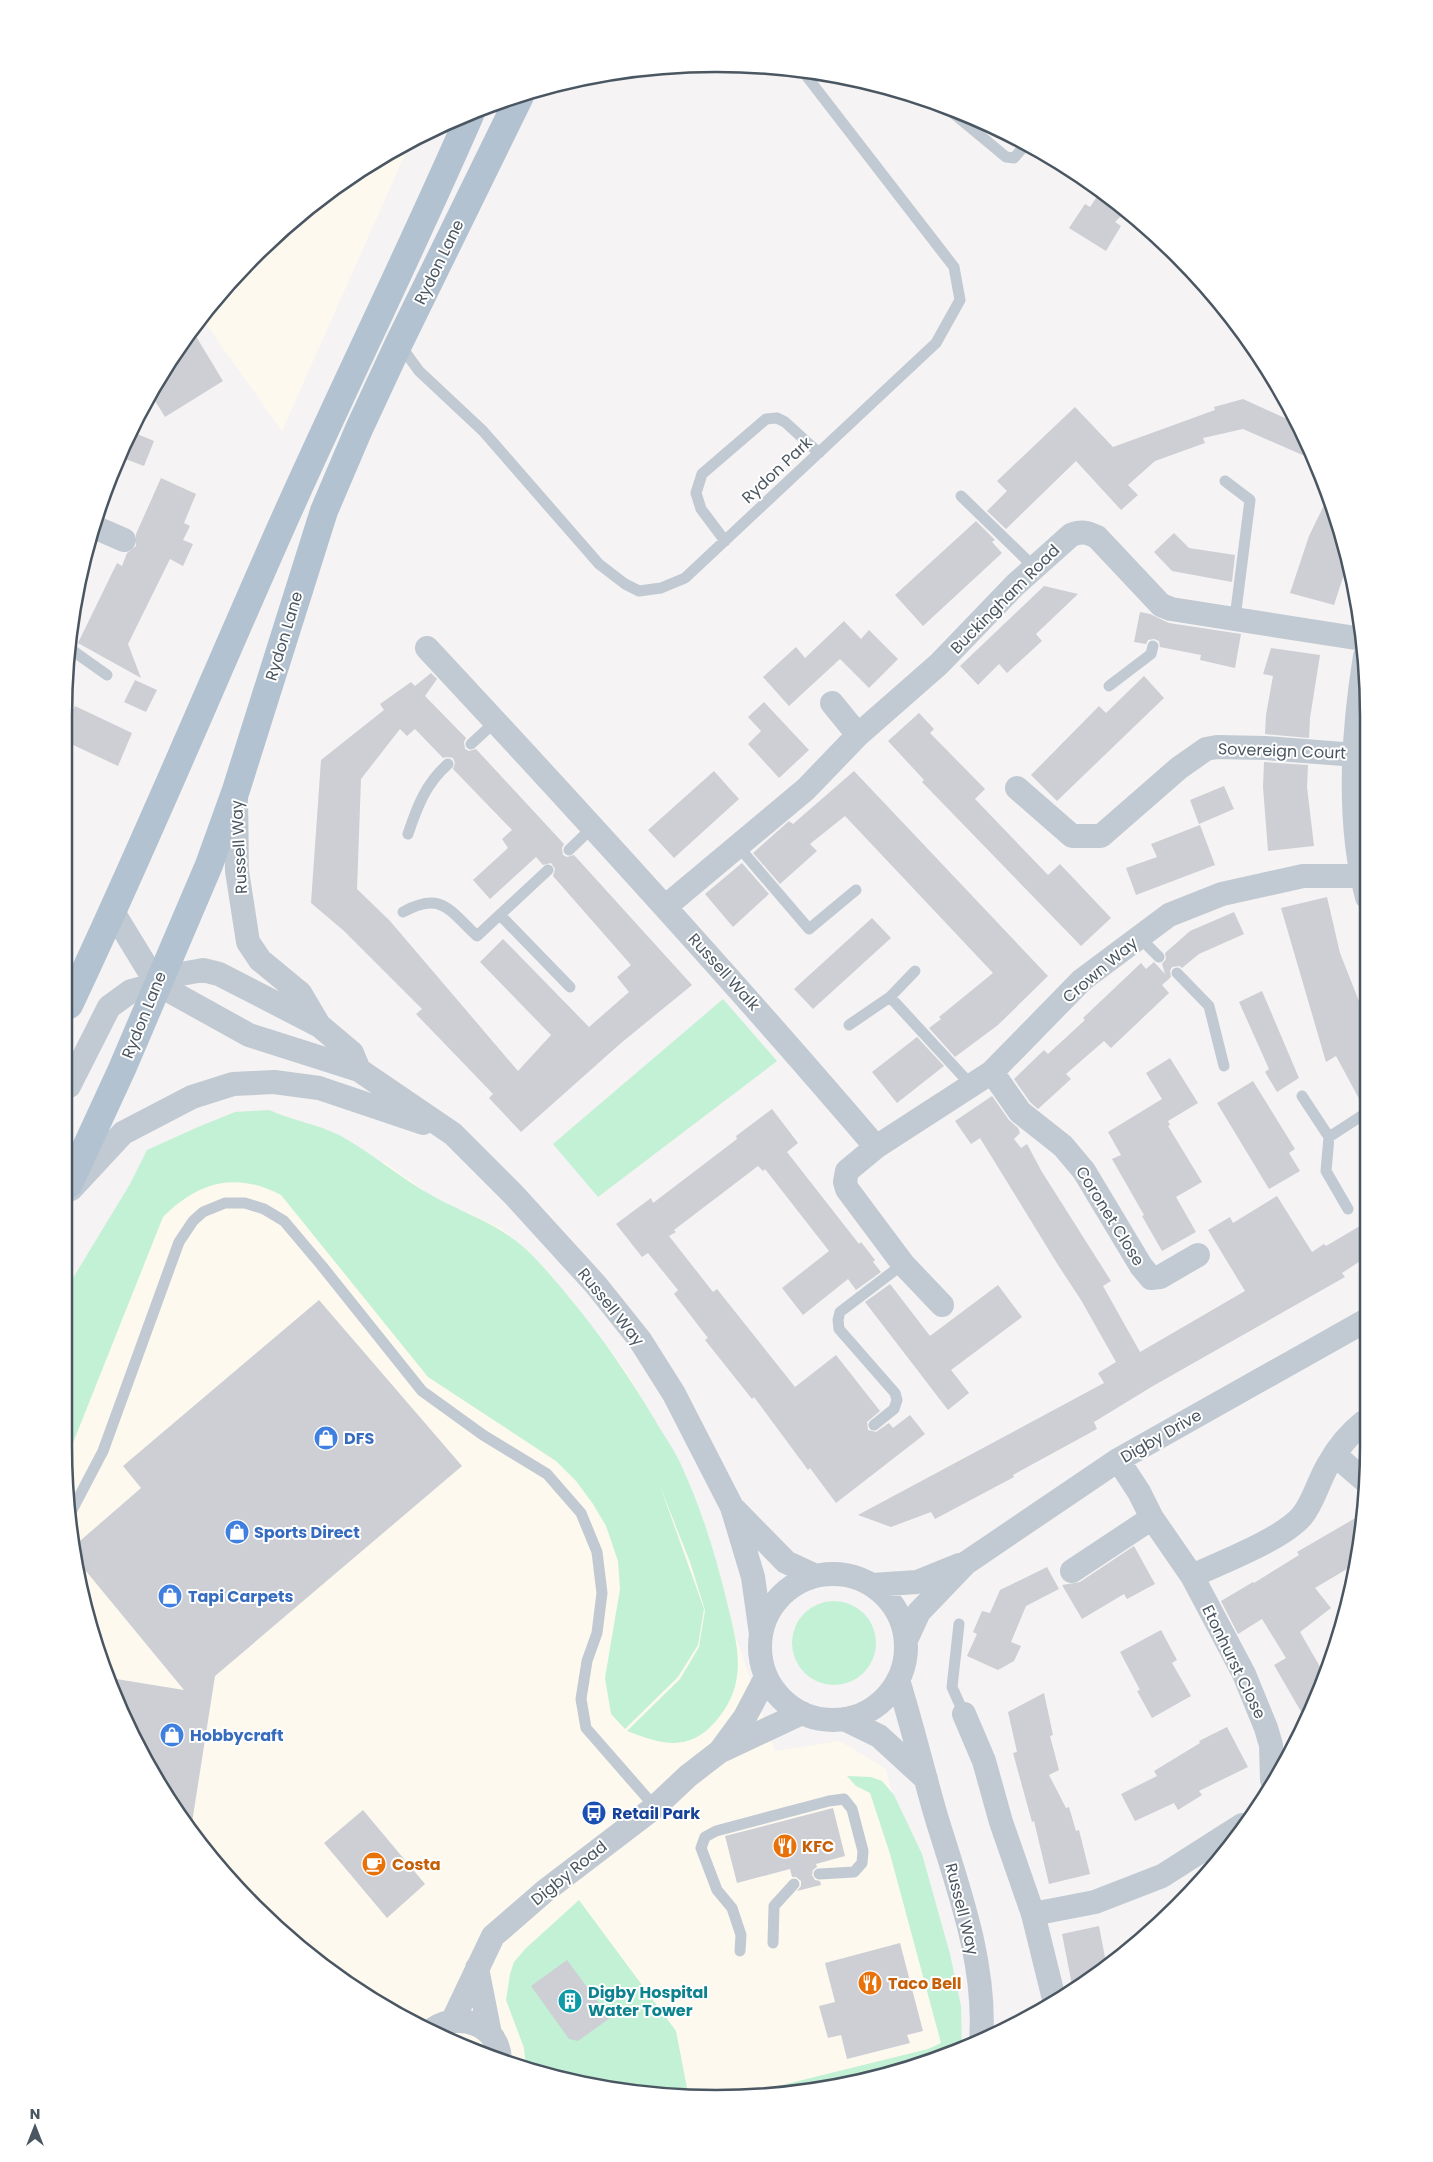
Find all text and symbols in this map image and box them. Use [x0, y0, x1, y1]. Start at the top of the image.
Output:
street label: Rydon Lane [408, 215, 470, 308]
street label: Rydon Park [737, 431, 818, 509]
street label: Buckingham Road [945, 539, 1065, 659]
street label: Rydon Lane [260, 588, 308, 683]
street label: Sovereign Court [1217, 737, 1347, 765]
street label: Russell Way [225, 799, 253, 895]
street label: Russell Walk [683, 928, 766, 1016]
street label: Crown Way [1058, 932, 1142, 1008]
street label: Rydon Lane [116, 968, 172, 1062]
street label: Coronet Close [1070, 1162, 1150, 1270]
street label: Russell Way [572, 1263, 650, 1351]
street label: Digby Drive [1116, 1403, 1206, 1469]
shop icon: DFS [313, 1425, 339, 1451]
place label: DFS [344, 1427, 374, 1450]
shop icon: Sports Direct [224, 1519, 250, 1545]
place label: Sports Direct [254, 1521, 360, 1544]
shop icon: Tapi Carpets [157, 1583, 183, 1609]
place label: Tapi Carpets [188, 1585, 293, 1608]
street label: Etonhurst Close [1196, 1601, 1272, 1723]
shop icon: Hobbycraft [159, 1722, 185, 1748]
place label: Hobbycraft [190, 1724, 283, 1747]
bus stop icon: Retail Park [581, 1800, 607, 1826]
place label: Retail Park [612, 1802, 700, 1825]
restaurant icon: KFC [772, 1833, 798, 1859]
street label: Digby Road [526, 1835, 612, 1911]
place label: KFC [802, 1835, 834, 1858]
cafe icon: Costa [361, 1851, 387, 1877]
place label: Costa [392, 1853, 441, 1876]
street label: Russell Way [939, 1861, 985, 1957]
restaurant icon: Taco Bell [857, 1970, 883, 1996]
place label: Taco Bell [888, 1972, 961, 1995]
place label: Digby Hospital Water Tower [588, 1981, 708, 2022]
building icon: Digby Hospital Water Tower [557, 1988, 583, 2014]
north arrow [10, 2102, 60, 2152]
text: N [30, 2104, 40, 2124]

